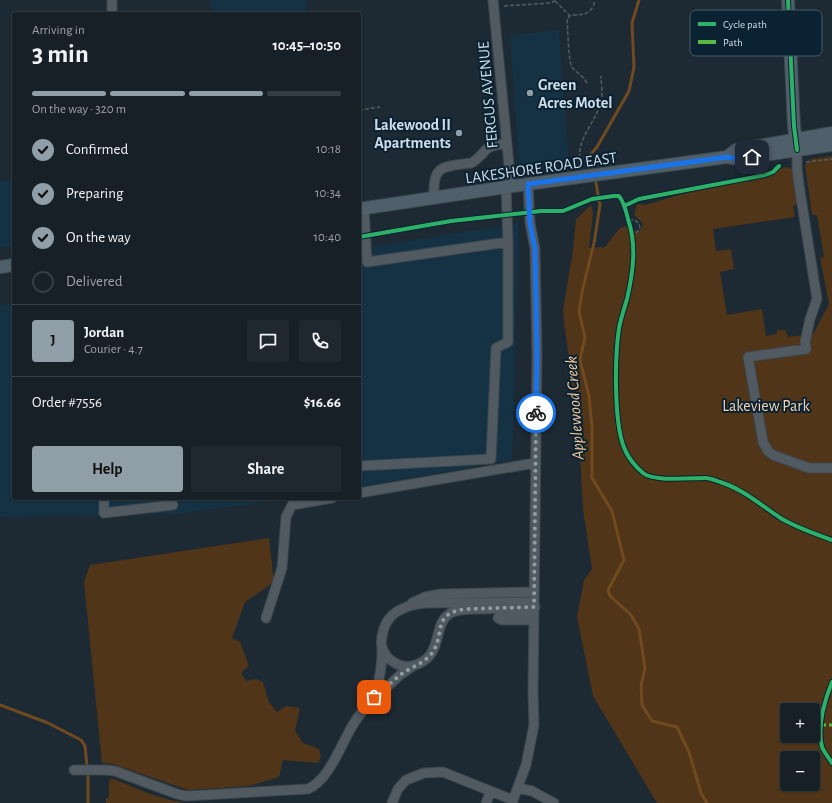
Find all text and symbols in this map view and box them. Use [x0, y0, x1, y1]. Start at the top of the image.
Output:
legend [690, 10, 822, 56]
text: Cycle path [723, 19, 767, 30]
text: Arriving in [32, 24, 85, 37]
text: Path [723, 37, 743, 48]
text: 10:45–10:50 [272, 38, 341, 53]
street label: FERGUS AVENUE [475, 40, 501, 149]
text: 3 min [32, 41, 89, 67]
place label: Green Acres Motel [538, 77, 612, 111]
marker: Green Acres Motel [525, 88, 535, 98]
text: On the way · 320 m [32, 103, 126, 116]
place label: Lakewood II Apartments [374, 117, 451, 151]
marker: Lakewood II Apartments [454, 128, 464, 138]
icon: check [32, 139, 54, 161]
pin [735, 140, 769, 174]
text: Confirmed [66, 142, 128, 157]
text: 10:18 [316, 143, 341, 156]
icon: home [741, 146, 763, 168]
street label: LAKESHORE ROAD EAST [464, 149, 618, 187]
icon: check [32, 183, 54, 205]
text: Preparing [66, 186, 123, 201]
text: 10:34 [315, 187, 341, 200]
icon: check [32, 227, 54, 249]
text: On the way [66, 230, 131, 245]
text: 10:40 [314, 231, 341, 244]
text: Delivered [66, 274, 123, 289]
button: chat [247, 320, 289, 362]
button: phone [299, 320, 341, 362]
text: Jordan [84, 325, 124, 340]
text: J [50, 333, 56, 348]
text: Courier · 4.7 [84, 343, 143, 356]
water label: Applewood Creek [562, 355, 588, 462]
courier [516, 393, 556, 433]
text: Order #7556 [32, 395, 102, 410]
text: $16.66 [304, 395, 341, 410]
park label: Lakeview Park [722, 398, 810, 414]
icon: bike [525, 402, 547, 424]
button: Help [32, 446, 183, 492]
button: Share [191, 446, 341, 492]
pin [357, 680, 391, 714]
icon: bag [363, 686, 385, 708]
map controls [780, 703, 820, 791]
button: + [780, 703, 820, 743]
button: − [780, 751, 820, 791]

